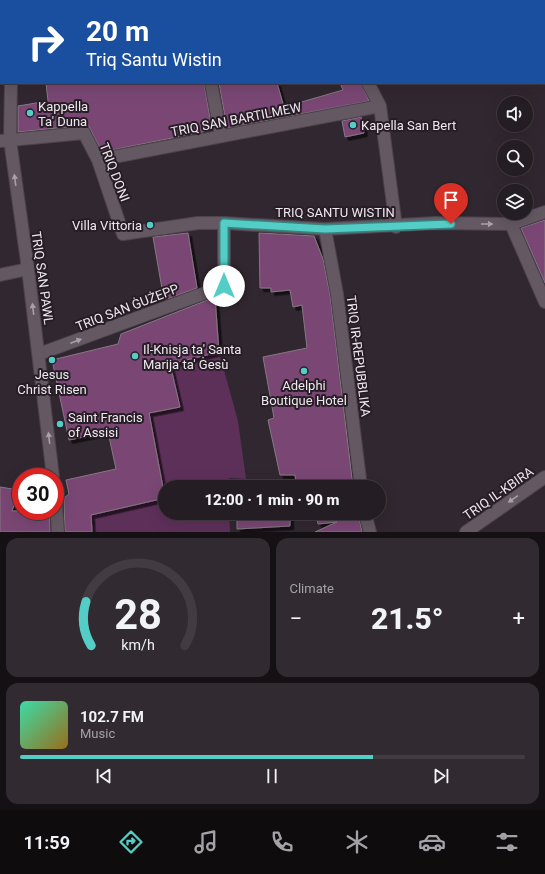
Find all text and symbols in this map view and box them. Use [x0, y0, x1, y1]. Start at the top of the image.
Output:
text: 20 m [86, 15, 149, 48]
icon: right [20, 16, 72, 68]
text: Triq Santu Wistin [86, 49, 222, 70]
map controls [497, 96, 533, 220]
button: sound [497, 96, 533, 132]
place label: Kappella Ta' Duna [38, 99, 88, 129]
street label: TRIQ SAN BARTILMEW [169, 99, 303, 140]
marker: Kappella Ta' Duna [25, 108, 35, 118]
place label: Kapella San Bert [361, 118, 456, 133]
marker: Kapella San Bert [348, 120, 358, 130]
button: search [497, 140, 533, 176]
street label: TRIQ DONI [96, 141, 133, 204]
one-way arrow [12, 174, 18, 187]
pin [434, 183, 468, 224]
button: layers [497, 184, 533, 220]
icon: arrive [440, 189, 462, 211]
street label: TRIQ SANTU WISTIN [275, 205, 395, 220]
place label: Villa Vittoria [72, 218, 142, 233]
marker: Villa Vittoria [145, 220, 155, 230]
one-way arrow [481, 221, 494, 227]
street label: TRIQ SAN PAWL [29, 230, 56, 326]
position arrow [203, 265, 245, 307]
street label: TRIQ SAN ĠUŻEPP [73, 280, 181, 334]
street label: TRIQ IR-REPUBBLIKA [344, 295, 373, 418]
one-way arrow [30, 303, 36, 315]
one-way arrow [70, 338, 82, 344]
place label: Il-Knisja ta' Santa Marija ta' Ġesù [143, 342, 241, 372]
marker: Il-Knisja ta' Santa Marija ta' Ġesù [130, 351, 140, 361]
marker: Jesus Christ Risen [47, 355, 57, 365]
marker: Adelphi Boutique Hotel [299, 366, 309, 376]
place label: Jesus Christ Risen [17, 367, 87, 397]
place label: Adelphi Boutique Hotel [261, 378, 347, 408]
place label: Saint Francis of Assisi [68, 410, 143, 440]
marker: Saint Francis of Assisi [55, 419, 65, 429]
one-way arrow [46, 432, 52, 444]
street label: TRIQ IL-KBIRA [460, 463, 537, 523]
speed limit sign: 30 [12, 468, 64, 520]
text: 12:00 · 1 min · 90 m [204, 491, 340, 509]
one-way arrow [508, 495, 518, 503]
text: Climate [290, 581, 334, 596]
text: 28 [114, 589, 162, 638]
text: 21.5° [371, 601, 444, 636]
text: − [290, 606, 302, 631]
text: + [513, 606, 525, 631]
text: km/h [121, 636, 155, 652]
text: 102.7 FM [80, 708, 144, 726]
text: Music [80, 726, 115, 741]
icon: previous [93, 765, 115, 787]
icon: pause [261, 765, 283, 787]
icon: next [430, 765, 452, 787]
icon: directions [117, 828, 145, 856]
icon: music [192, 828, 220, 856]
icon: phone [268, 828, 296, 856]
icon: climate [343, 828, 371, 856]
icon: car [418, 828, 446, 856]
icon: filters [493, 828, 521, 856]
text: 11:59 [24, 832, 70, 853]

